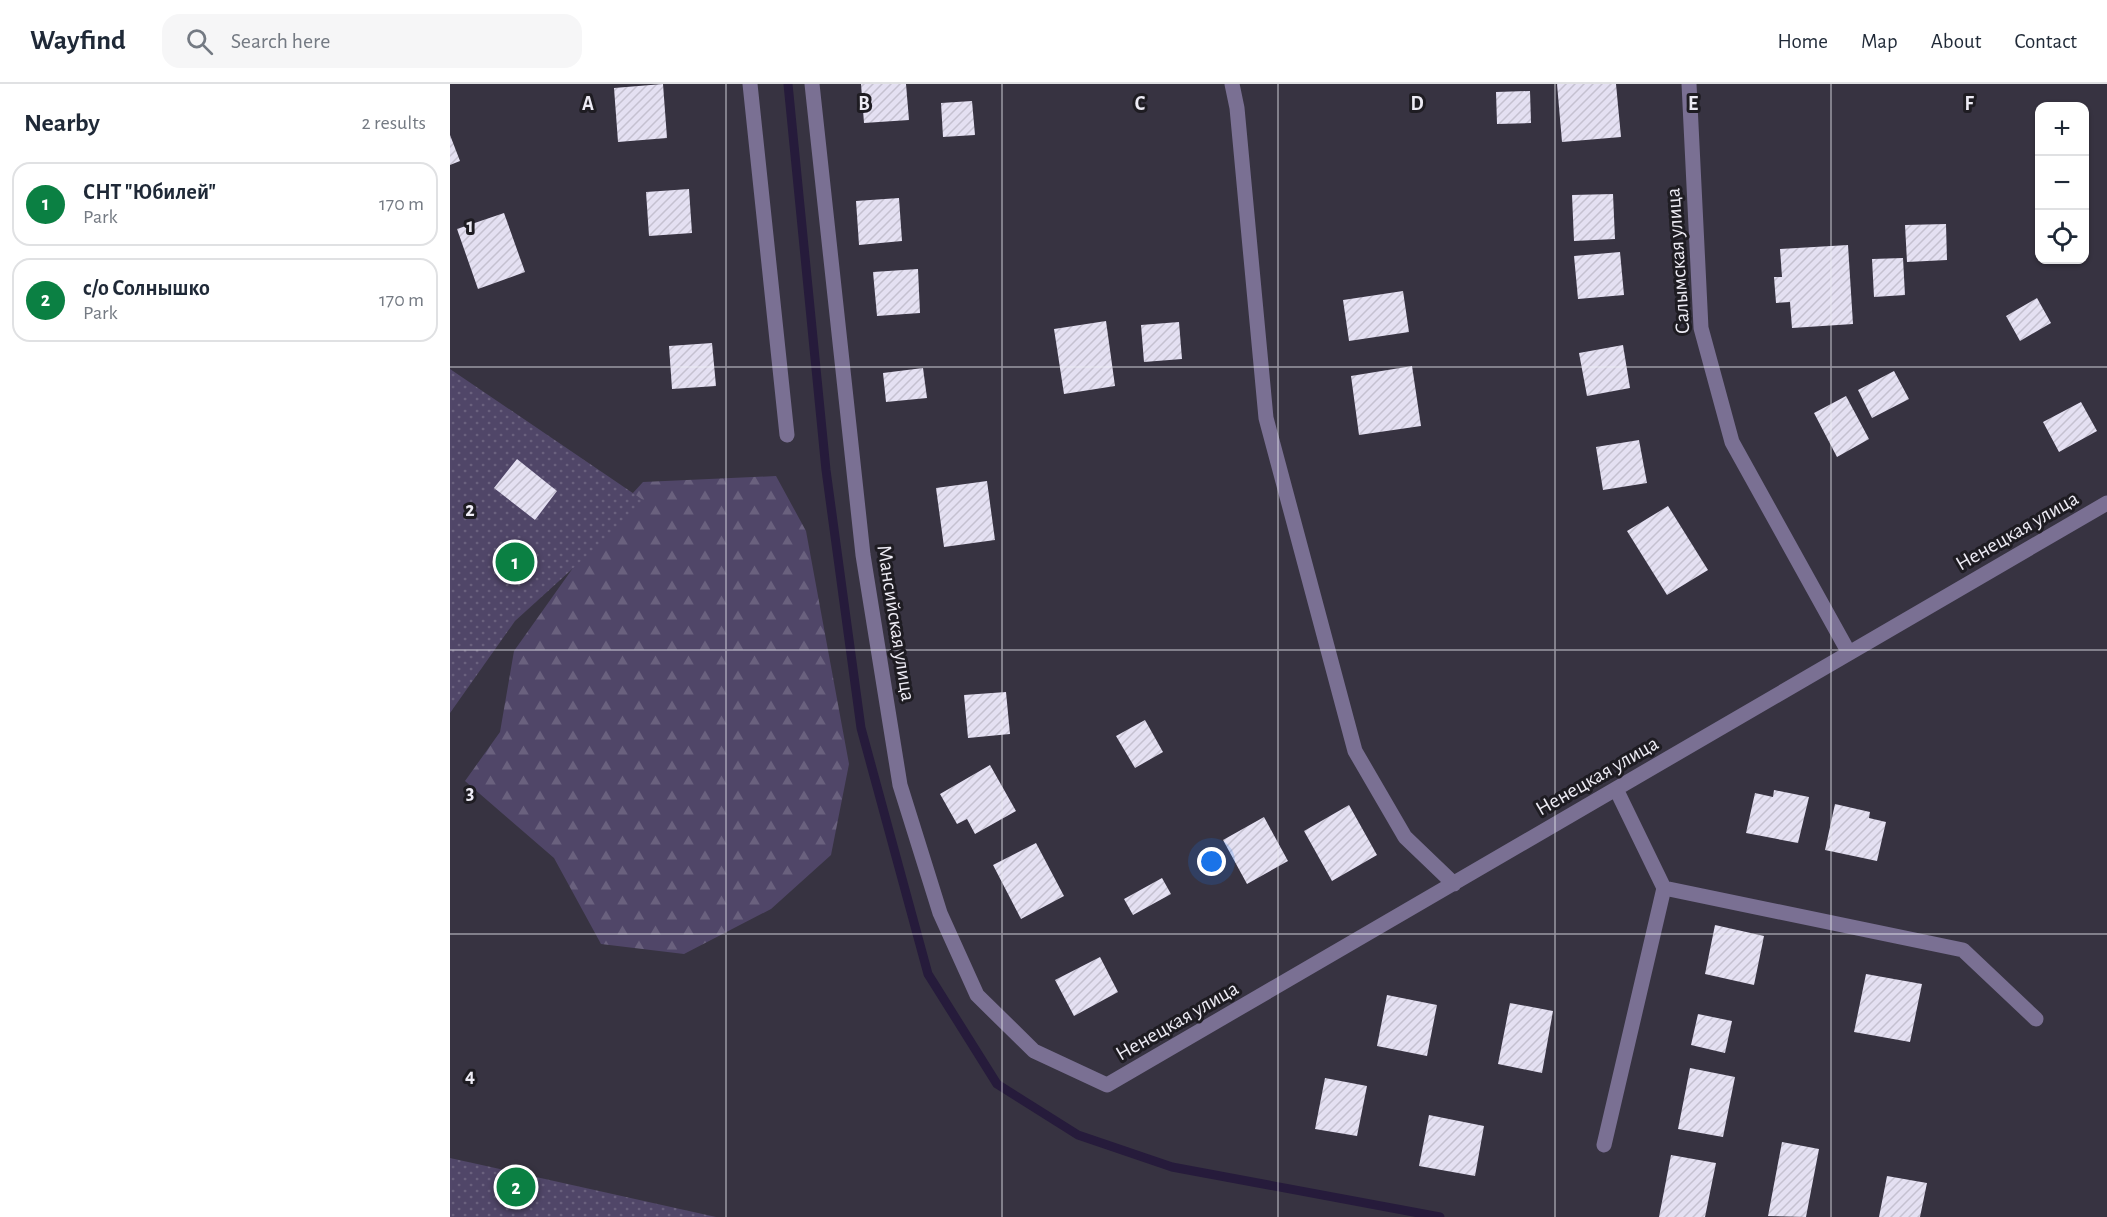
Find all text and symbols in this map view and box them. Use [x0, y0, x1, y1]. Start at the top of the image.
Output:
search box [162, 14, 582, 68]
icon: search [183, 25, 216, 58]
text: Wayfind [30, 27, 126, 55]
text: Search here [231, 30, 330, 52]
text: Home [1777, 31, 1828, 52]
text: Map [1861, 31, 1898, 52]
text: About [1931, 31, 1981, 52]
text: Contact [2014, 31, 2077, 52]
text: A [582, 94, 594, 114]
text: B [858, 94, 870, 114]
text: C [1135, 94, 1146, 114]
text: D [1410, 94, 1424, 114]
text: E [1688, 94, 1698, 114]
text: F [1964, 94, 1974, 114]
map controls [2035, 102, 2089, 264]
button: + [2035, 102, 2089, 156]
text: Nearby [24, 110, 100, 136]
text: 2 results [362, 113, 426, 133]
button: − [2035, 156, 2089, 210]
text: СНТ "Юбилей" [83, 181, 216, 203]
street label: Салымская улица [1662, 187, 1694, 335]
text: 1 [42, 194, 49, 214]
text: 170 m [379, 194, 424, 214]
text: Park [83, 207, 118, 227]
button: locate [2035, 210, 2089, 264]
text: 1 [466, 216, 474, 236]
text: с/о Солнышко [83, 277, 210, 299]
text: 2 [41, 290, 50, 310]
text: 170 m [379, 290, 424, 310]
text: Park [83, 303, 118, 323]
street label: Ненецкая улица [1952, 487, 2082, 575]
text: 2 [465, 500, 475, 520]
pin: 1 [496, 540, 534, 584]
street label: Мансийская улица [873, 543, 919, 703]
street label: Ненецкая улица [1532, 732, 1662, 820]
text: 3 [466, 783, 474, 803]
your location [1197, 847, 1226, 876]
street label: Ненецкая улица [1112, 977, 1242, 1065]
text: 4 [465, 1066, 475, 1086]
pin: 2 [496, 1164, 536, 1210]

